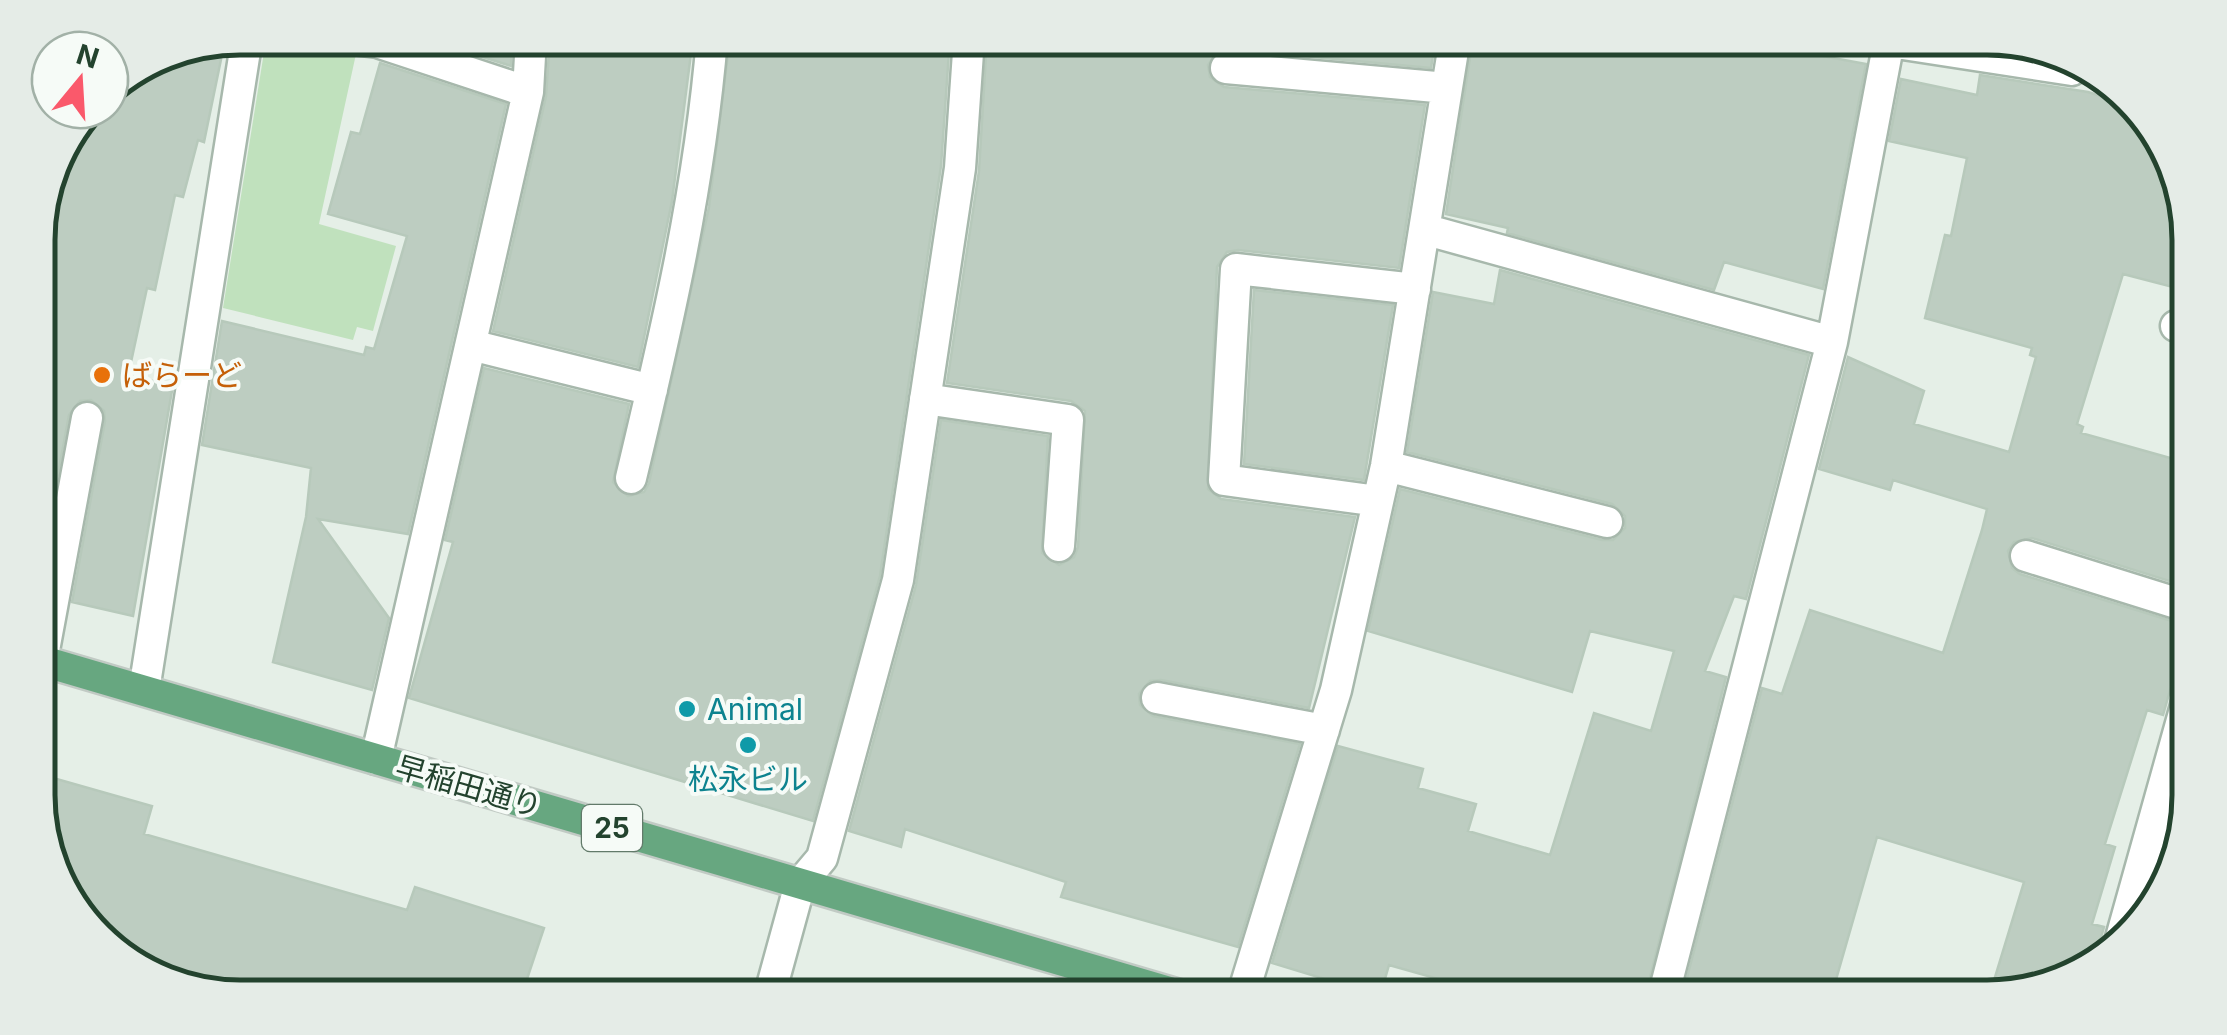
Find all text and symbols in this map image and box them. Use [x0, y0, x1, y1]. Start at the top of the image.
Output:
north arrow [30, 30, 130, 130]
text: N [72, 37, 103, 76]
place label: ばらーど [122, 357, 242, 393]
marker: ばらーど [91, 364, 113, 386]
place label: Animal [707, 691, 803, 727]
marker: Animal [676, 698, 698, 720]
marker: 松永ビル [737, 734, 759, 756]
street label: 早稲田通り [392, 748, 546, 824]
place label: 松永ビル [688, 761, 808, 797]
road number: 25 [582, 805, 642, 851]

